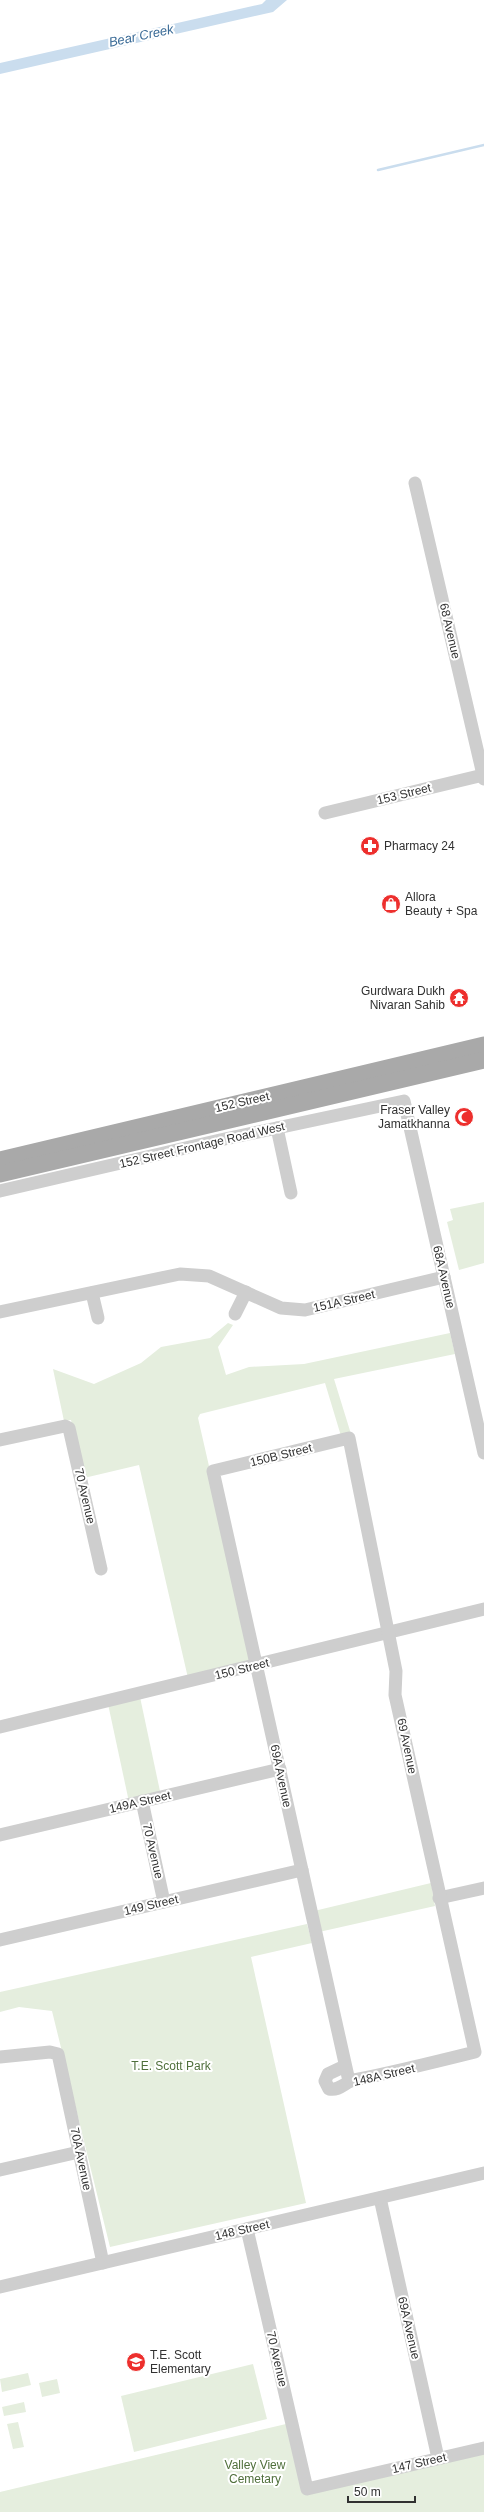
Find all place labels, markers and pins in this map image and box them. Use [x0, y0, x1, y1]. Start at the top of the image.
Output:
pharmacy icon: Pharmacy 24 [359, 835, 381, 857]
place label: Pharmacy 24 [384, 839, 455, 853]
place label: Allora Beauty + Spa [405, 890, 478, 918]
shop icon: Allora Beauty + Spa [380, 893, 402, 915]
place label: Gurdwara Dukh Nivaran Sahib [361, 984, 445, 1012]
temple icon: Gurdwara Dukh Nivaran Sahib [448, 987, 470, 1009]
place label: Fraser Valley Jamatkhanna [378, 1103, 450, 1131]
mosque icon: Fraser Valley Jamatkhanna [453, 1106, 475, 1128]
place label: T.E. Scott Elementary [150, 2348, 211, 2376]
school or university icon: T.E. Scott Elementary [125, 2351, 147, 2373]

